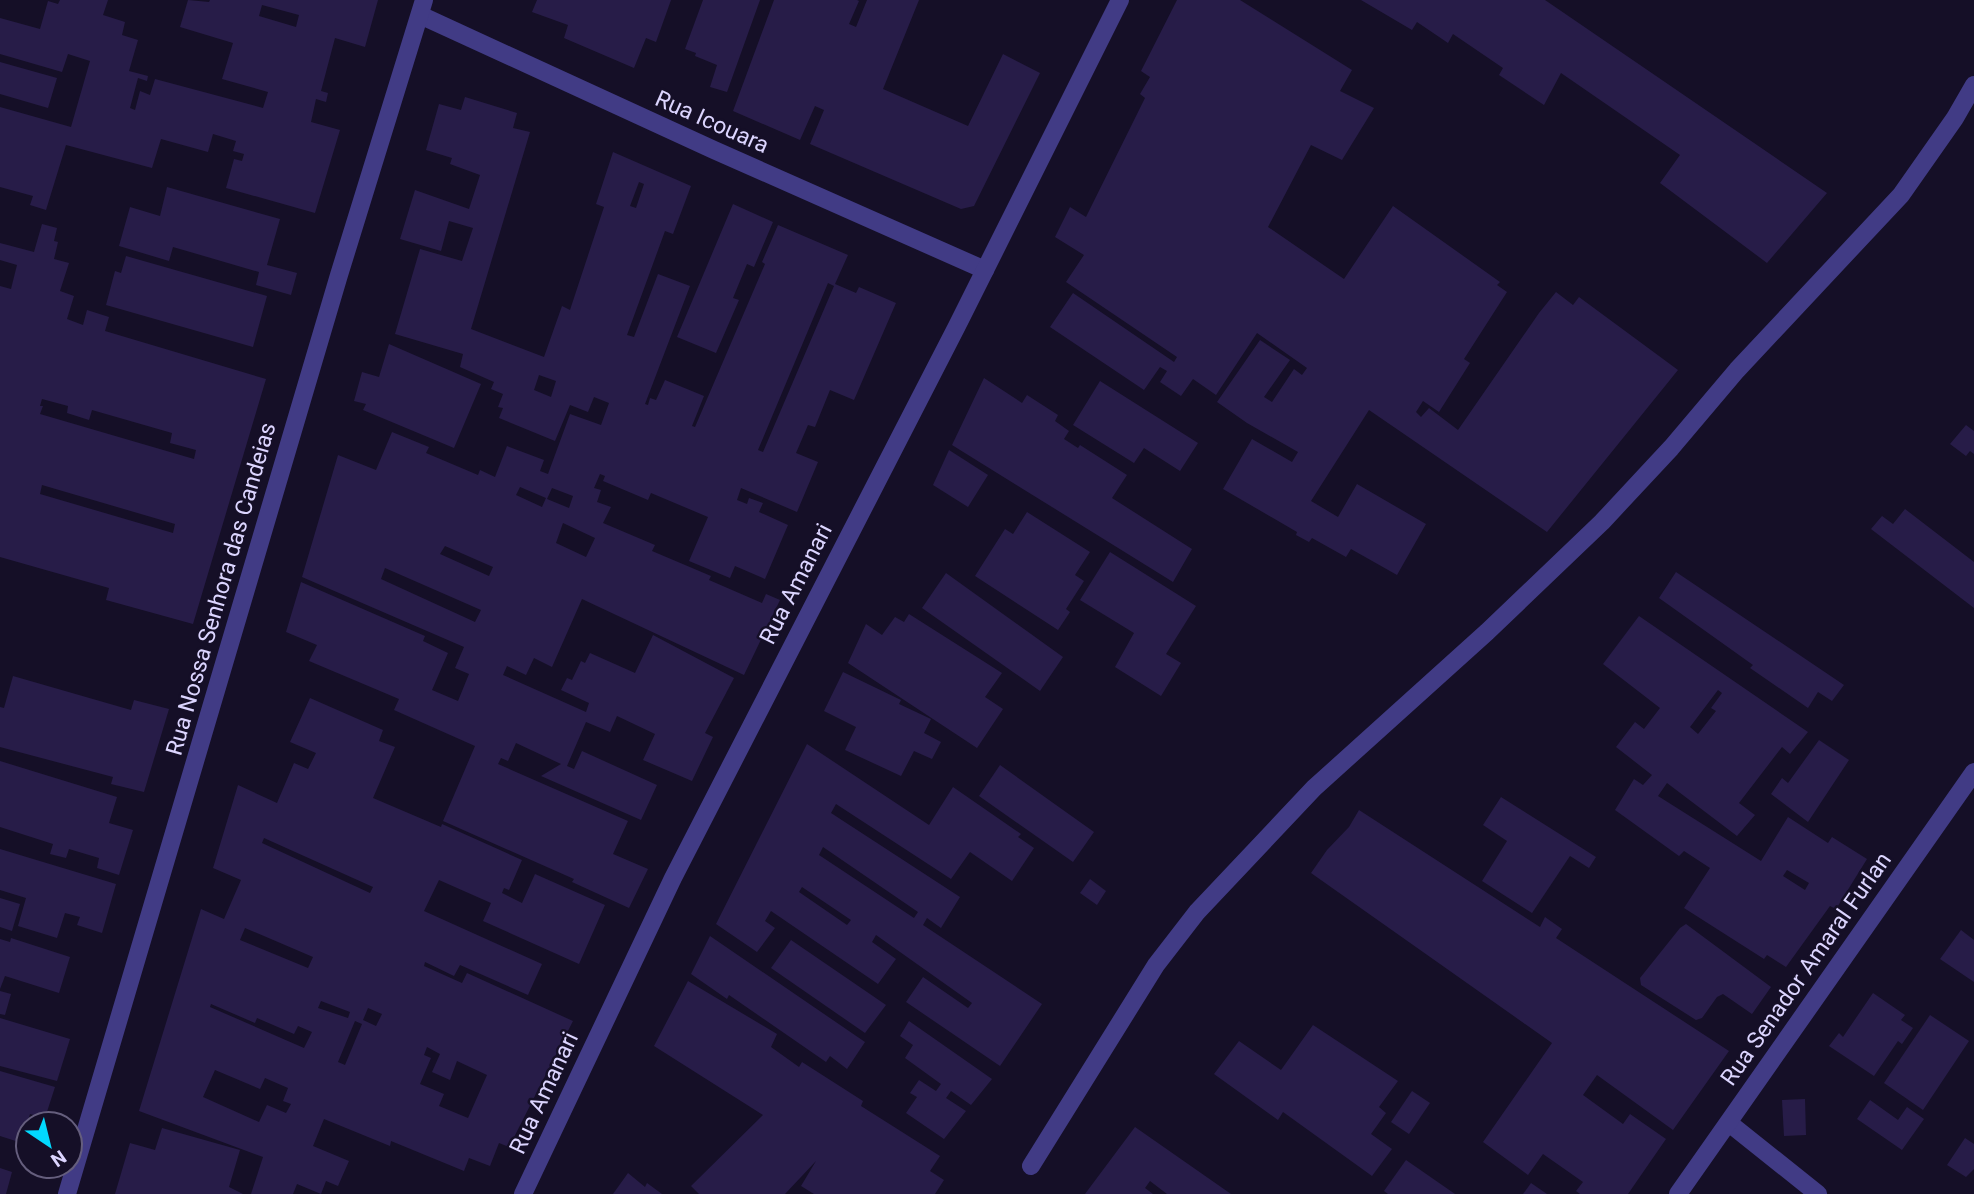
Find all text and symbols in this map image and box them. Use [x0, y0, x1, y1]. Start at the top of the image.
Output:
street label: Rua Icouara [651, 85, 773, 159]
street label: Rua Nossa Senhora das Candeias [160, 420, 282, 758]
street label: Rua Amanari [754, 519, 838, 649]
street label: Rua Senador Amaral Furlan [1715, 847, 1897, 1091]
street label: Rua Amanari [504, 1028, 584, 1158]
north arrow [14, 1110, 84, 1180]
text: N [46, 1145, 71, 1172]

